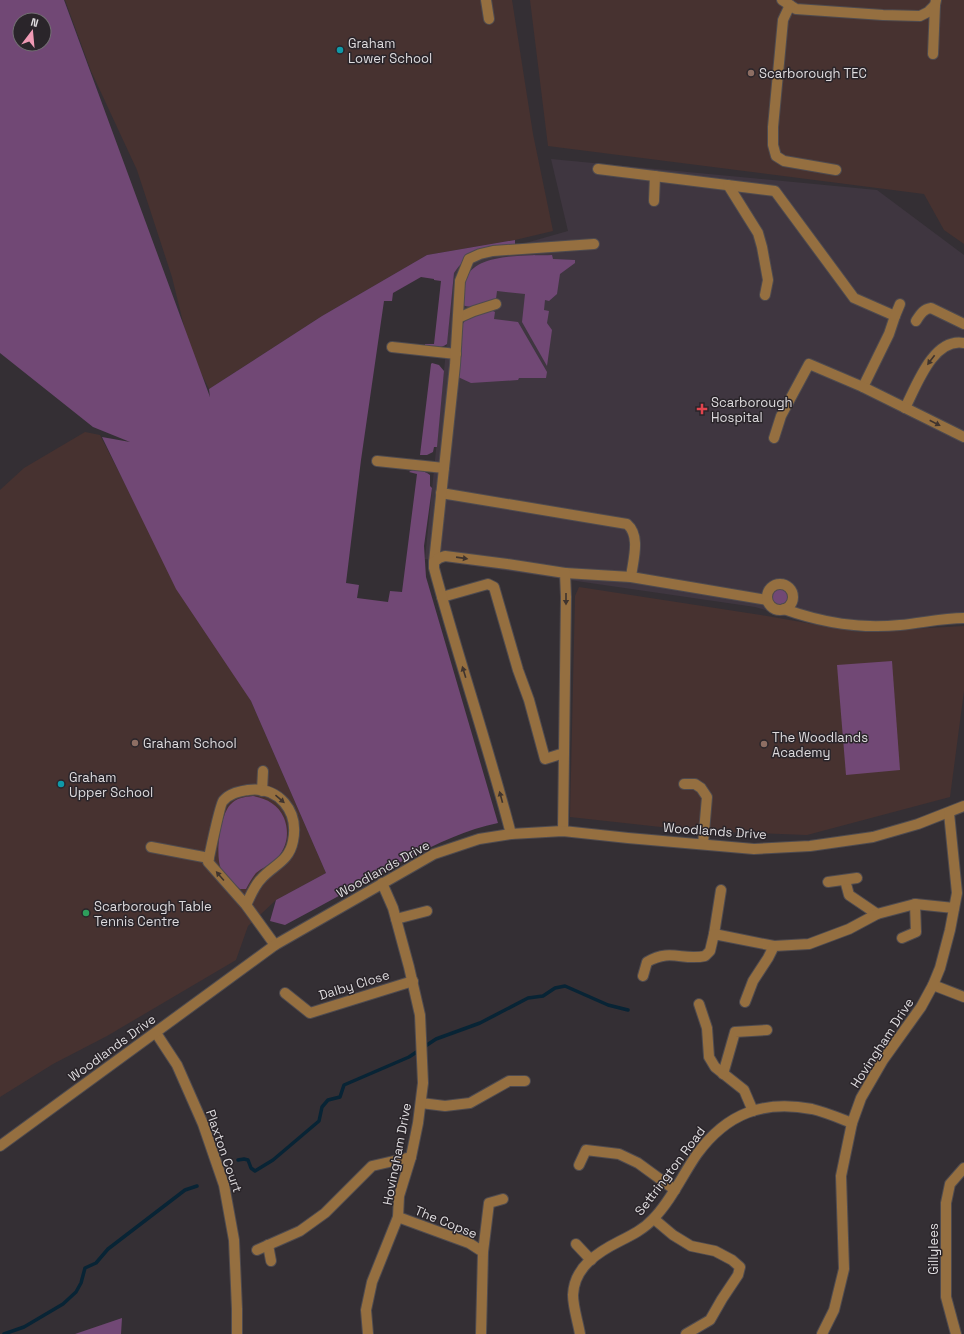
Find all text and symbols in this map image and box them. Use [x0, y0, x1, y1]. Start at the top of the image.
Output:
north arrow [12, 12, 52, 52]
text: N [29, 15, 40, 30]
place label: Graham Lower School [348, 35, 432, 67]
marker: Graham Lower School [335, 45, 345, 55]
place label: Scarborough TEC [759, 65, 867, 82]
marker: Scarborough TEC [746, 68, 756, 78]
one-way arrow [927, 355, 935, 365]
place label: Scarborough Hospital [711, 394, 793, 426]
marker: Scarborough Hospital [696, 403, 708, 415]
one-way arrow [929, 420, 940, 426]
one-way arrow [456, 555, 468, 561]
one-way arrow [563, 593, 569, 606]
one-way arrow [461, 666, 467, 678]
place label: The Woodlands Academy [772, 729, 868, 761]
place label: Graham School [143, 735, 237, 752]
marker: Graham School [130, 738, 140, 748]
marker: The Woodlands Academy [759, 739, 769, 749]
place label: Graham Upper School [69, 769, 153, 801]
marker: Graham Upper School [56, 779, 66, 789]
one-way arrow [498, 790, 504, 802]
one-way arrow [274, 794, 285, 803]
street label: Woodlands Drive [663, 819, 767, 843]
street label: Woodlands Drive [333, 836, 433, 902]
one-way arrow [216, 871, 225, 881]
place label: Scarborough Table Tennis Centre [94, 898, 212, 930]
marker: Scarborough Table Tennis Centre [81, 908, 91, 918]
street label: Dalby Close [317, 966, 391, 1004]
street label: Hovingham Drive [847, 995, 917, 1091]
street label: Woodlands Drive [65, 1011, 159, 1085]
street label: Hovingham Drive [379, 1101, 415, 1207]
street label: Plaxton Court [202, 1107, 246, 1195]
street label: Settrington Road [631, 1123, 709, 1219]
street label: The Copse [412, 1202, 480, 1242]
street label: Gillylees [925, 1223, 942, 1275]

